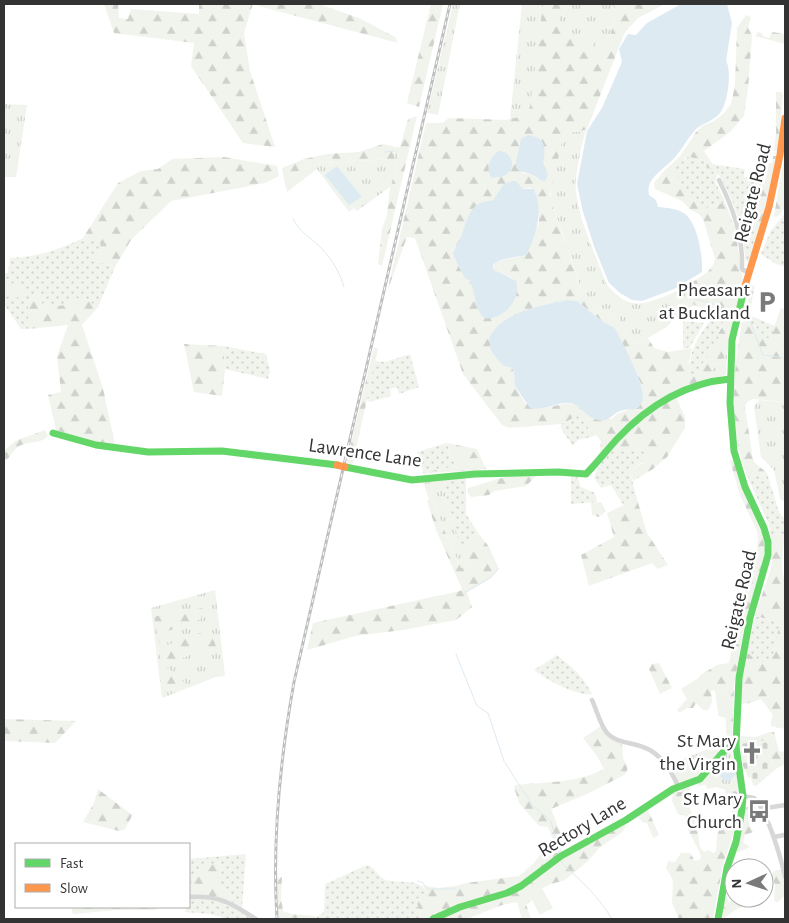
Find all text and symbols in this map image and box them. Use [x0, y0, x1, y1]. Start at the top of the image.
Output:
street label: Reigate Road [731, 141, 775, 245]
place label: Pheasant at Buckland [659, 280, 751, 323]
parking icon: Pheasant at Buckland [754, 289, 780, 315]
street label: Lawrence Lane [307, 435, 423, 471]
street label: Reigate Road [718, 548, 760, 652]
place label: St Mary the Virgin [659, 731, 736, 774]
church icon: St Mary the Virgin [739, 740, 765, 766]
place label: St Mary Church [683, 789, 742, 832]
street label: Rectory Lane [535, 793, 629, 861]
bus stop icon: St Mary Church [746, 798, 772, 824]
legend [15, 843, 190, 908]
text: Fast [60, 856, 84, 871]
north arrow [724, 858, 774, 908]
text: N [730, 878, 744, 889]
text: Slow [60, 881, 88, 896]

